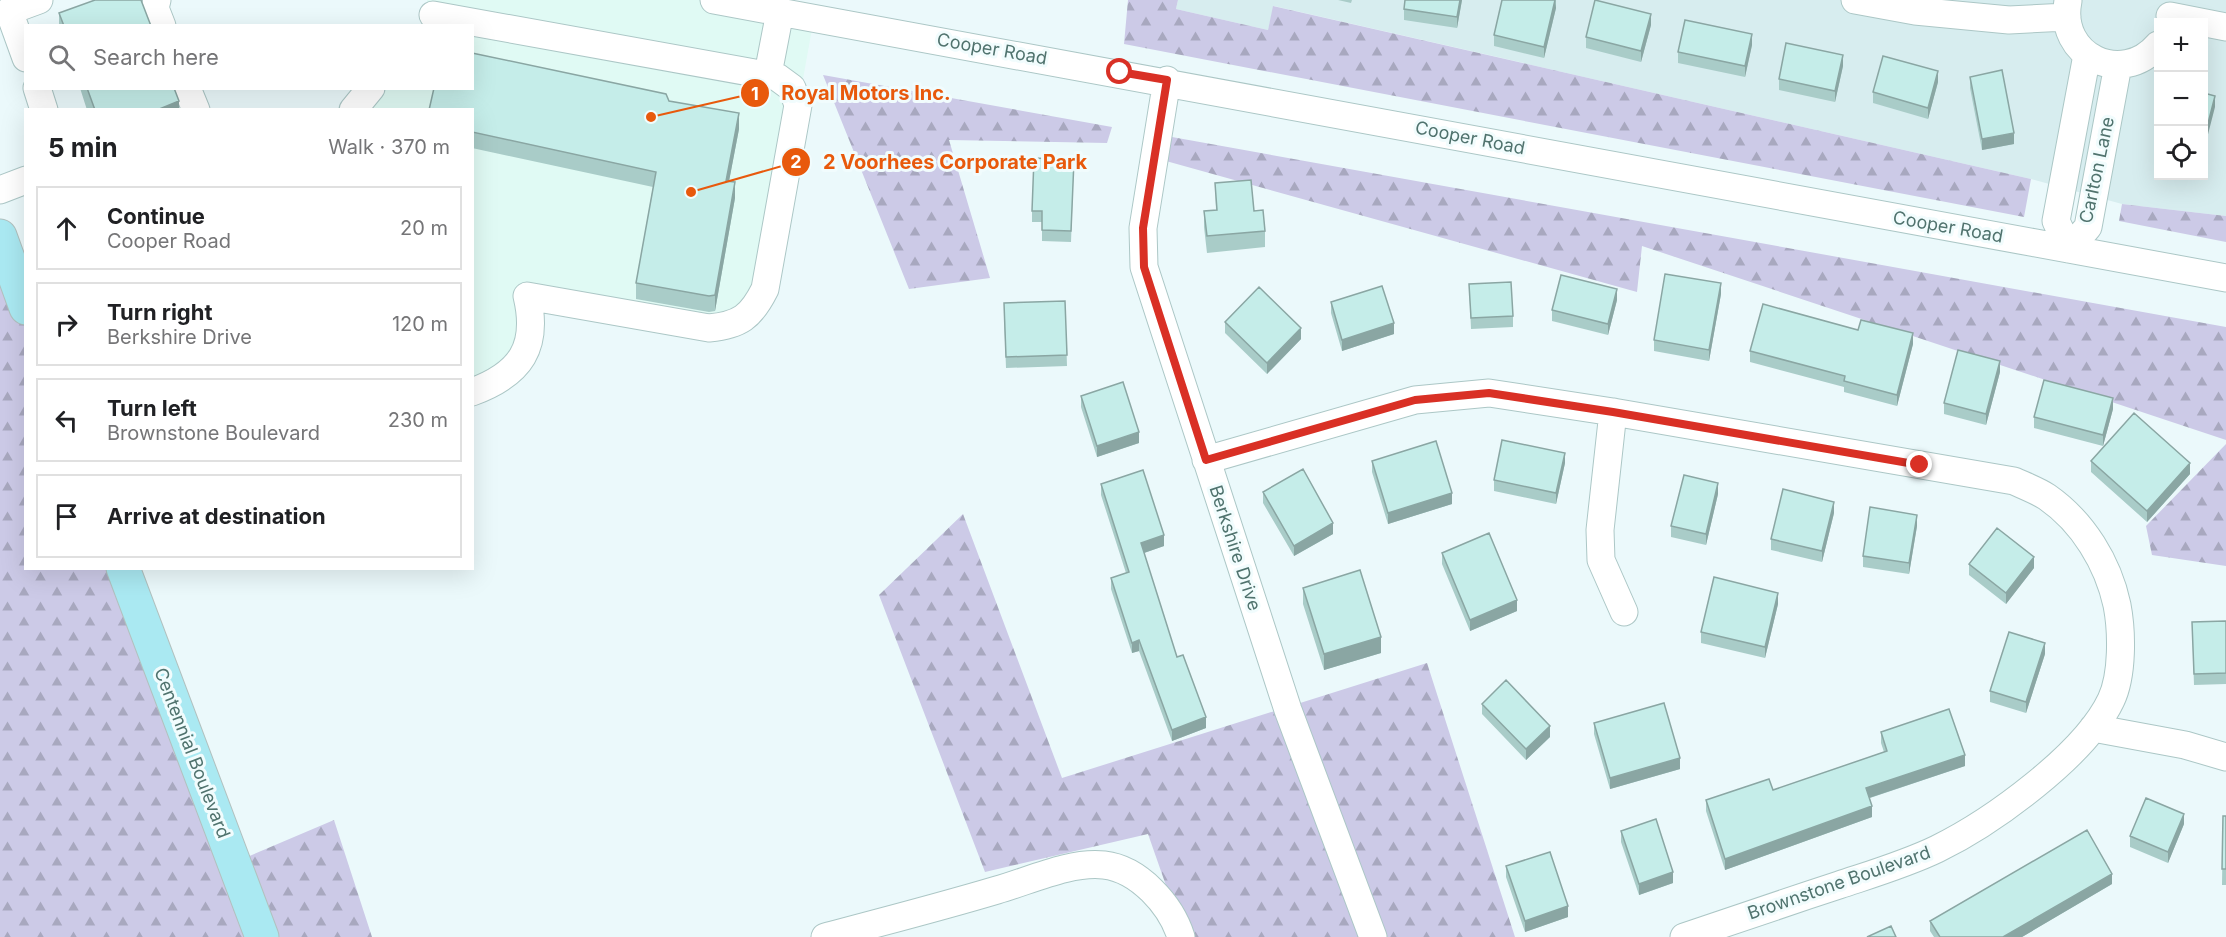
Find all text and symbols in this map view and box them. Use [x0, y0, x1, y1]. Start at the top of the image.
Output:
map controls [2154, 18, 2208, 180]
button: + [2154, 18, 2208, 72]
search box [24, 24, 474, 90]
street label: Cooper Road [935, 28, 1049, 69]
icon: search [45, 41, 78, 74]
text: Search here [93, 44, 219, 70]
route start [1106, 58, 1132, 84]
button: − [2154, 72, 2208, 126]
callout: Royal Motors Inc. [740, 74, 963, 112]
text: Royal Motors Inc. [781, 81, 951, 105]
text: 1 [751, 83, 759, 104]
street label: Carlton Lane [2075, 115, 2118, 225]
street label: Cooper Road [1413, 117, 1527, 158]
button: locate [2154, 126, 2208, 180]
text: 5 min [48, 132, 118, 163]
text: Walk · 370 m [328, 135, 450, 159]
callout: 2 Voorhees Corporate Park [781, 143, 1099, 181]
text: 2 Voorhees Corporate Park [823, 150, 1087, 174]
text: 2 [790, 151, 802, 172]
text: Continue [107, 203, 205, 229]
street label: Cooper Road [1891, 206, 2005, 247]
icon: ahead [50, 212, 83, 245]
text: 20 m [400, 216, 448, 240]
text: Cooper Road [107, 229, 231, 253]
text: Turn right [107, 299, 213, 325]
icon: right [50, 308, 83, 341]
text: 120 m [392, 312, 448, 336]
text: Berkshire Drive [107, 325, 252, 349]
text: Turn left [107, 395, 197, 421]
icon: left [50, 404, 83, 437]
text: 230 m [388, 408, 448, 432]
text: Brownstone Boulevard [107, 421, 320, 445]
route end [1906, 451, 1932, 477]
street label: Berkshire Drive [1205, 483, 1266, 613]
icon: arrive [50, 500, 83, 533]
text: Arrive at destination [107, 503, 326, 529]
street label: Centennial Boulevard [150, 665, 235, 841]
street label: Brownstone Boulevard [1745, 841, 1933, 924]

